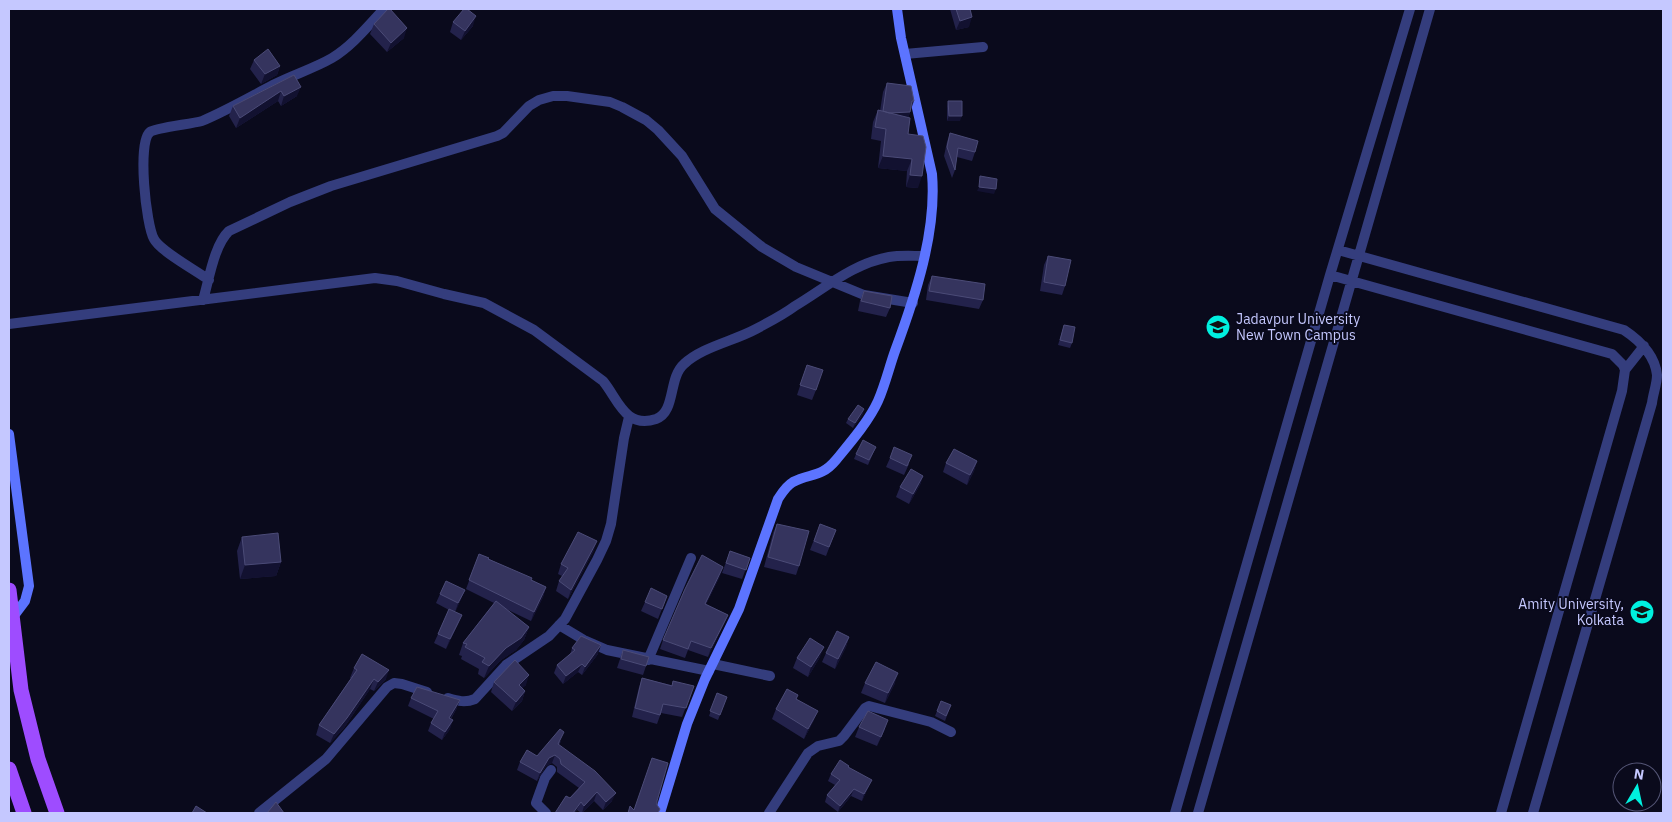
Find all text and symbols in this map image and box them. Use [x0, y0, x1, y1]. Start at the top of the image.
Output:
place label: Jadavpur University New Town Campus [1236, 310, 1360, 344]
school or university icon: Jadavpur University New Town Campus [1205, 314, 1231, 340]
place label: Amity University, Kolkata [1518, 595, 1625, 629]
school or university icon: Amity University, Kolkata [1629, 599, 1655, 625]
north arrow [1612, 762, 1662, 812]
text: N [1633, 764, 1645, 784]

